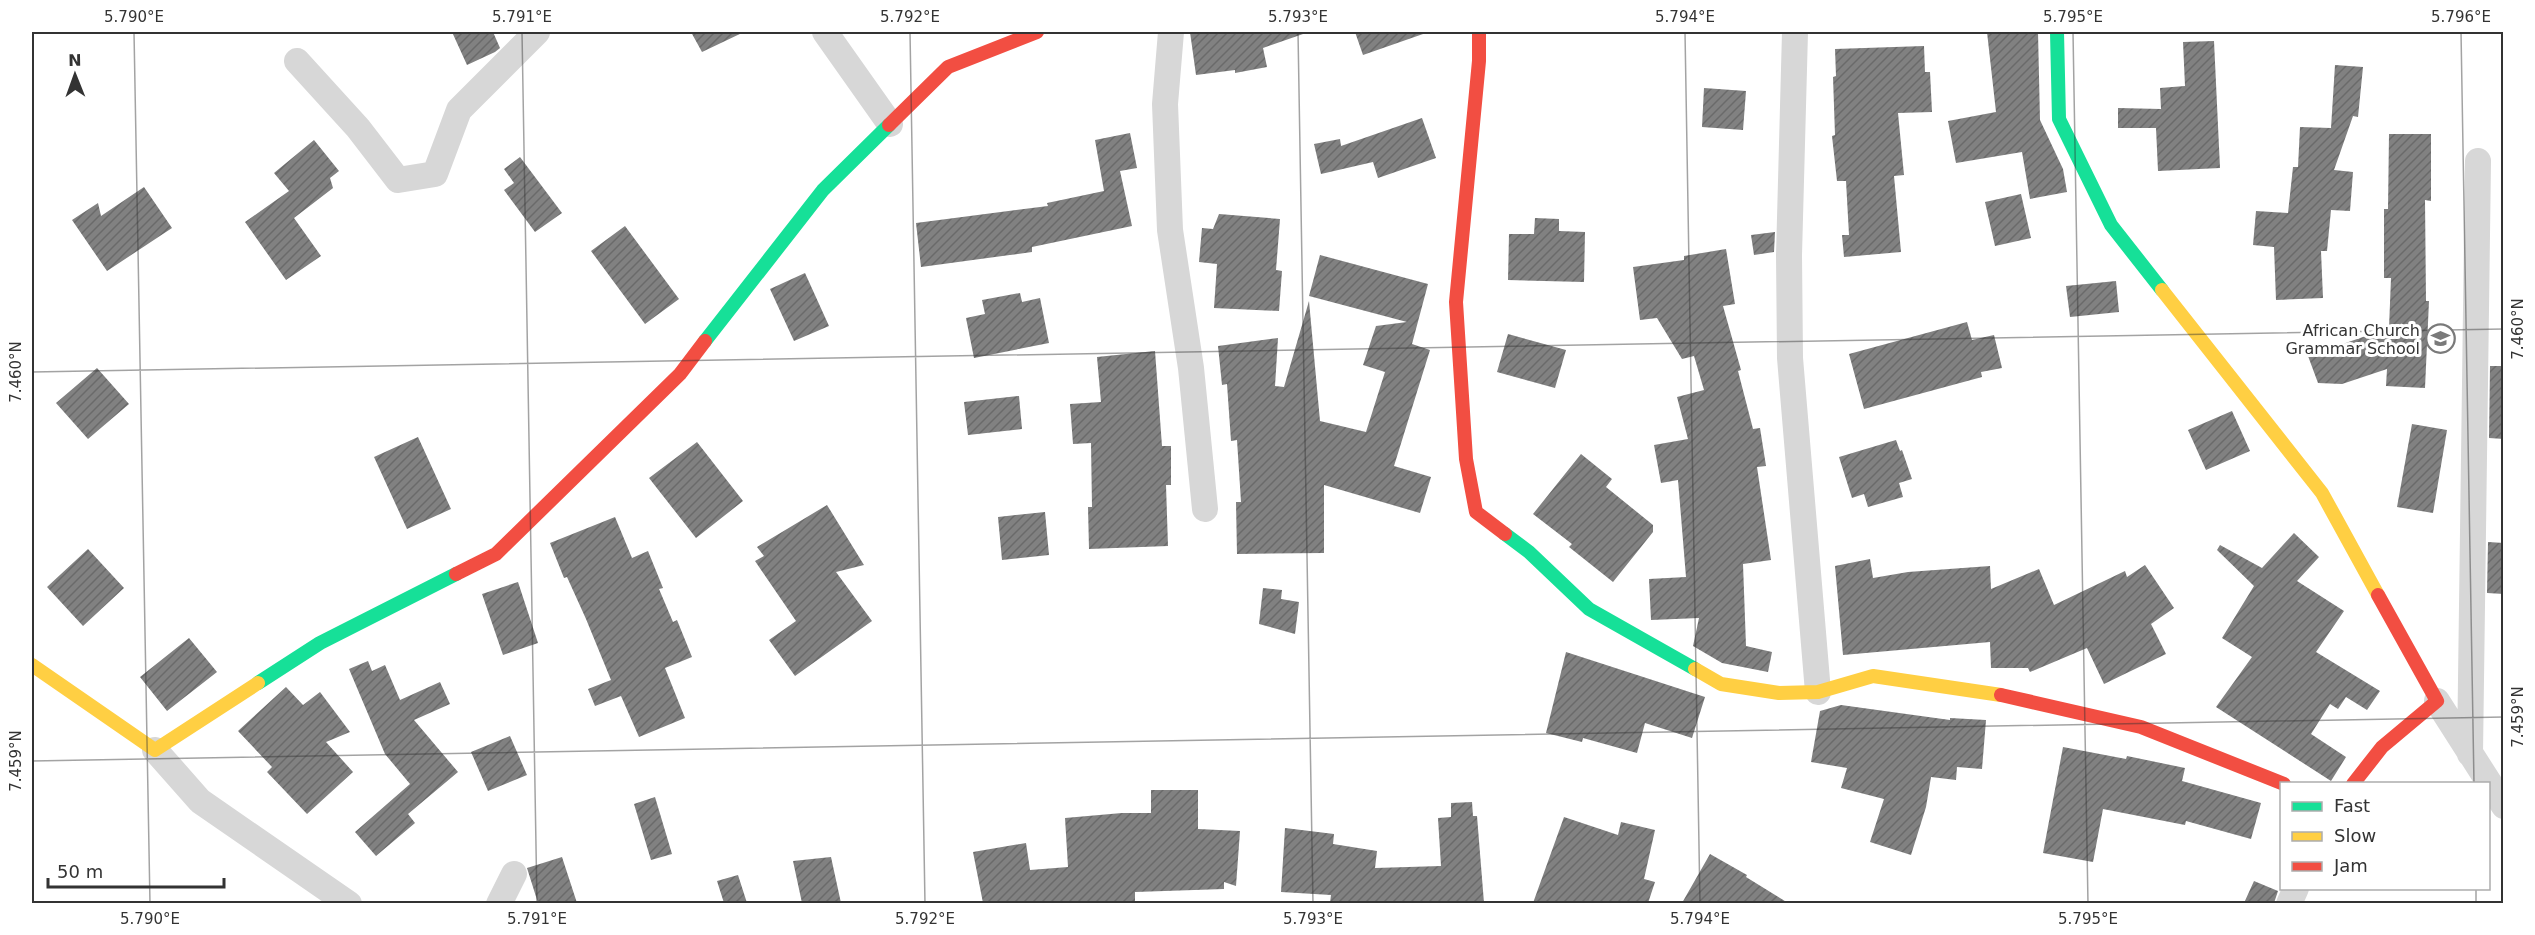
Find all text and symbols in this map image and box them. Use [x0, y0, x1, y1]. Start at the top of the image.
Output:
text: 5.790°E [104, 8, 164, 26]
text: 5.791°E [492, 8, 552, 26]
text: 5.792°E [880, 8, 940, 26]
text: 5.793°E [1268, 8, 1328, 26]
text: 5.794°E [1655, 8, 1715, 26]
text: 5.795°E [2043, 8, 2103, 26]
text: 5.796°E [2431, 8, 2491, 26]
north arrow [45, 45, 105, 105]
text: N [68, 51, 82, 70]
text: 7.460°N [2509, 298, 2527, 360]
place label: African Church Grammar School [2285, 321, 2420, 358]
school or university icon: African Church Grammar School [2425, 323, 2457, 355]
text: 7.460°N [7, 341, 25, 403]
text: 7.459°N [2509, 686, 2527, 748]
text: 7.459°N [7, 730, 25, 792]
legend [2280, 782, 2490, 890]
text: Fast [2334, 795, 2370, 816]
text: Slow [2334, 825, 2376, 846]
scale bar [48, 851, 224, 889]
text: Jam [2333, 855, 2368, 876]
text: 50 m [57, 861, 103, 882]
text: 5.790°E [120, 910, 180, 928]
text: 5.791°E [507, 910, 567, 928]
text: 5.792°E [895, 910, 955, 928]
text: 5.793°E [1283, 910, 1343, 928]
text: 5.794°E [1670, 910, 1730, 928]
text: 5.795°E [2058, 910, 2118, 928]

